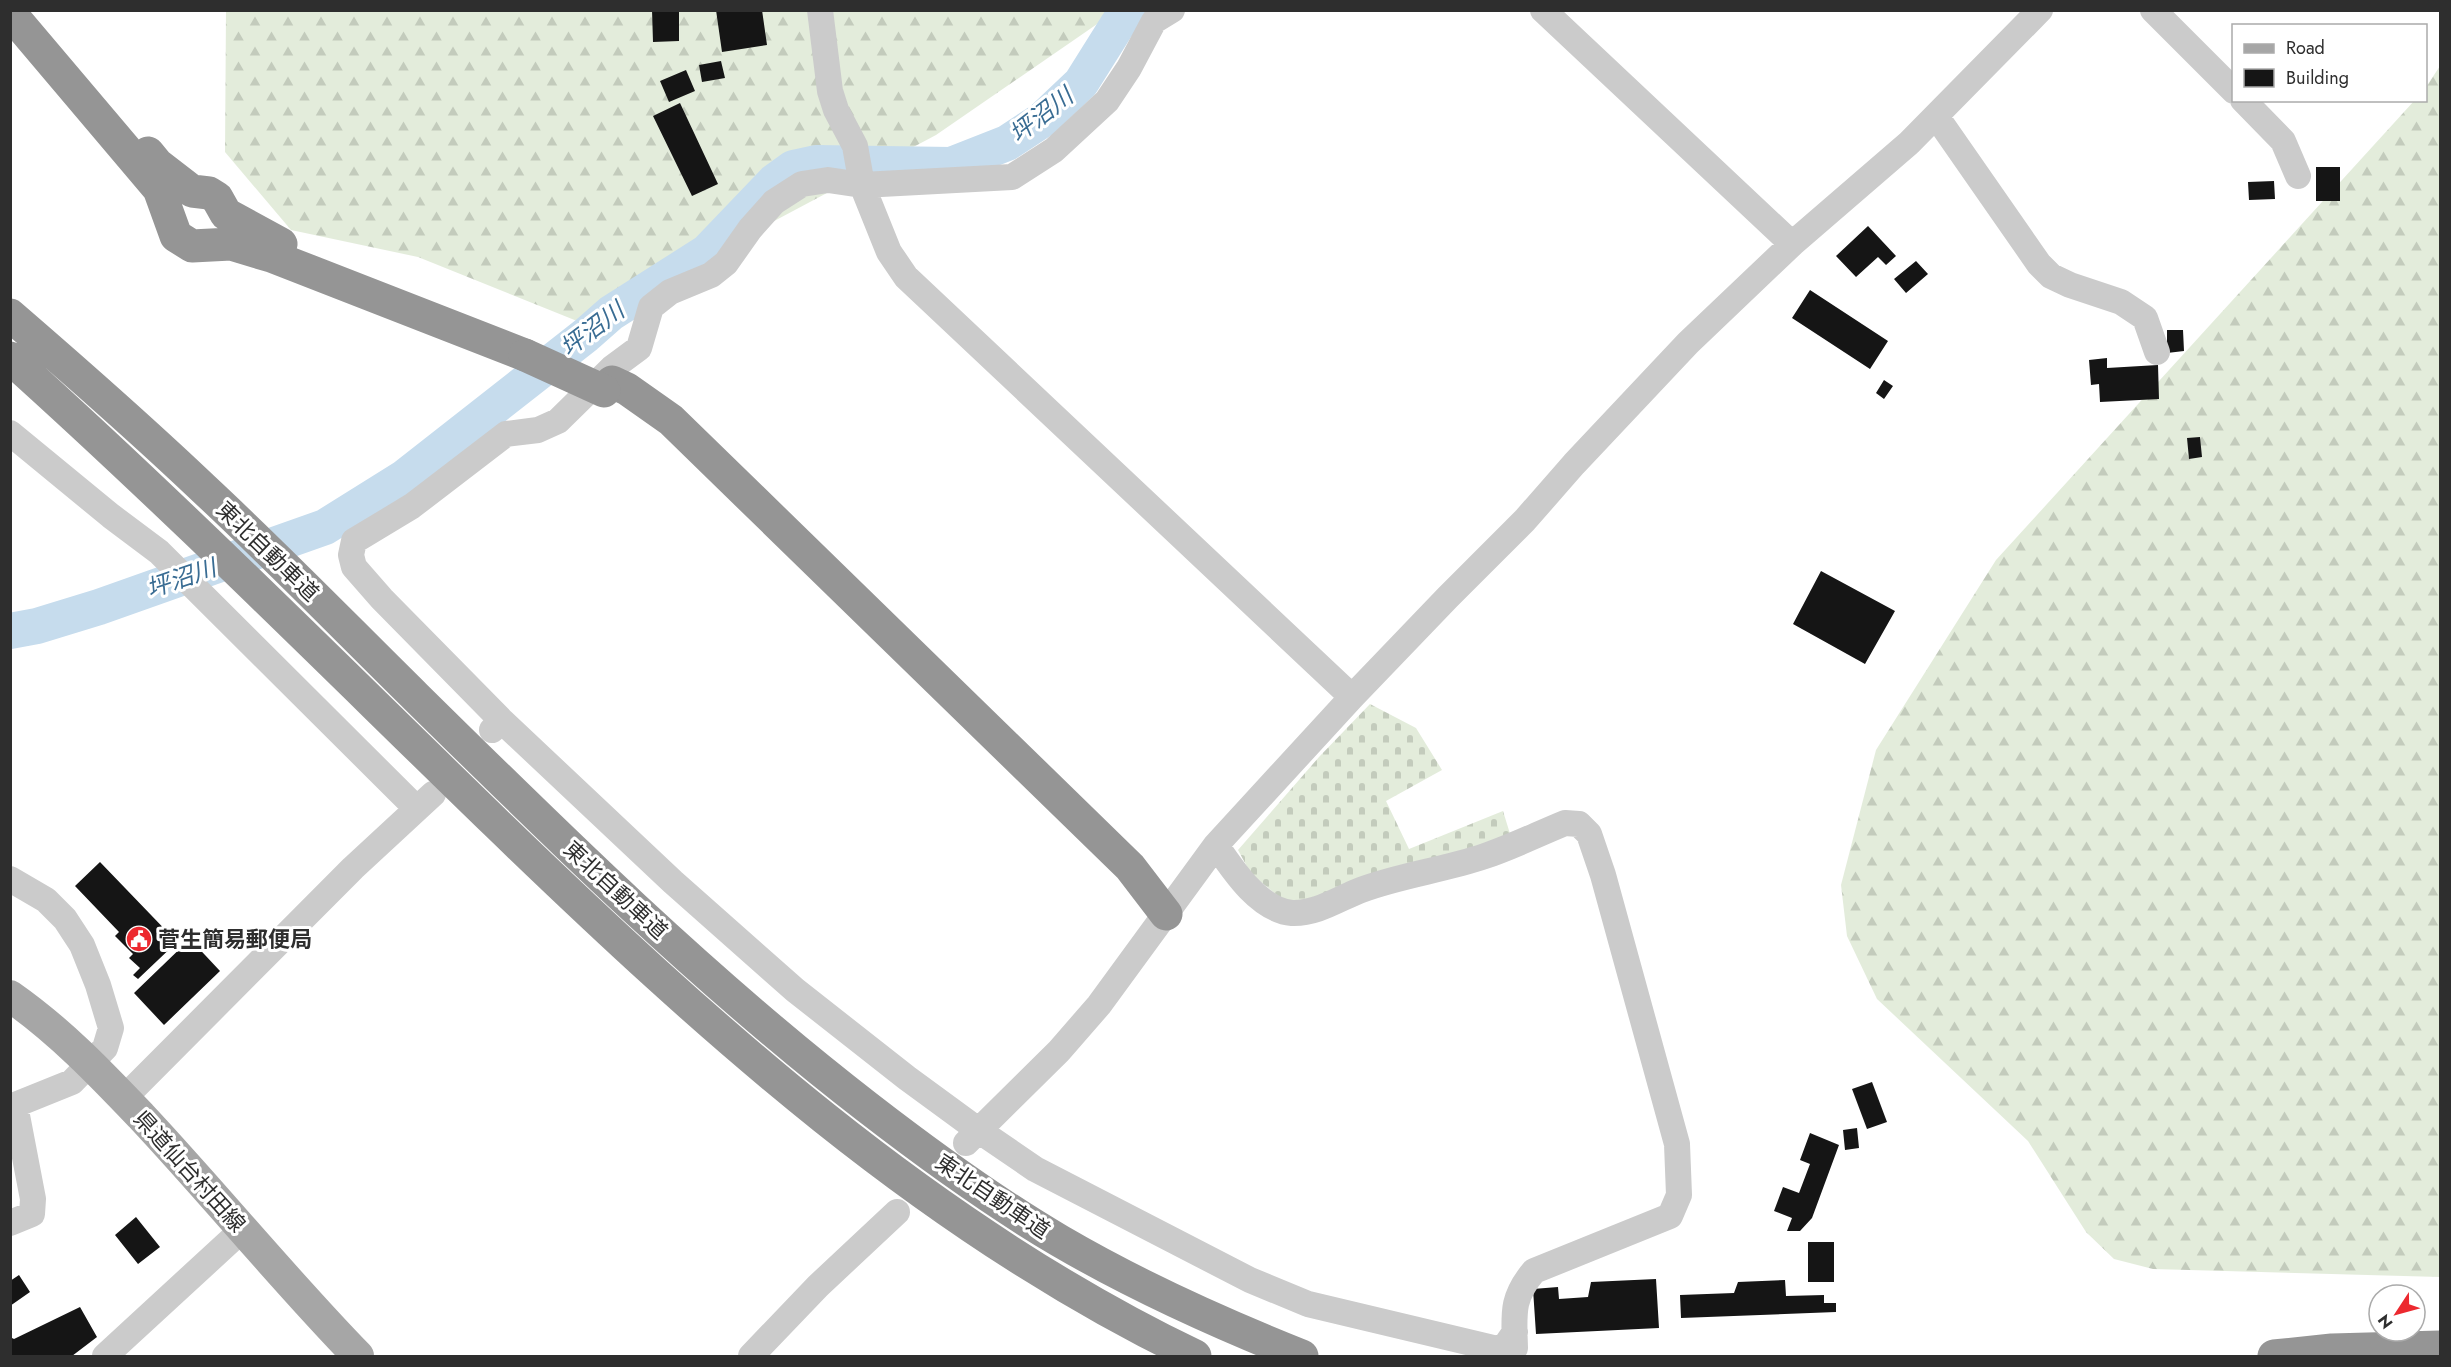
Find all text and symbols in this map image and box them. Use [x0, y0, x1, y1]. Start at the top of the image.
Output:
legend [2232, 24, 2427, 102]
text: Road [2286, 35, 2325, 61]
text: Building [2286, 65, 2349, 91]
water label: 坪沼川 [1002, 77, 1083, 151]
water label: 坪沼川 [553, 292, 634, 365]
street label: 東北自動車道 [209, 494, 327, 608]
water label: 坪沼川 [141, 549, 224, 606]
street label: 東北自動車道 [557, 833, 675, 947]
place label: 菅生簡易郵便局 [158, 923, 312, 955]
public building icon: 菅生簡易郵便局 [124, 924, 154, 954]
street label: 県道仙台村田線 [127, 1103, 253, 1239]
street label: 東北自動車道 [929, 1146, 1057, 1246]
north arrow [2367, 1283, 2427, 1343]
text: N [2372, 1310, 2398, 1333]

